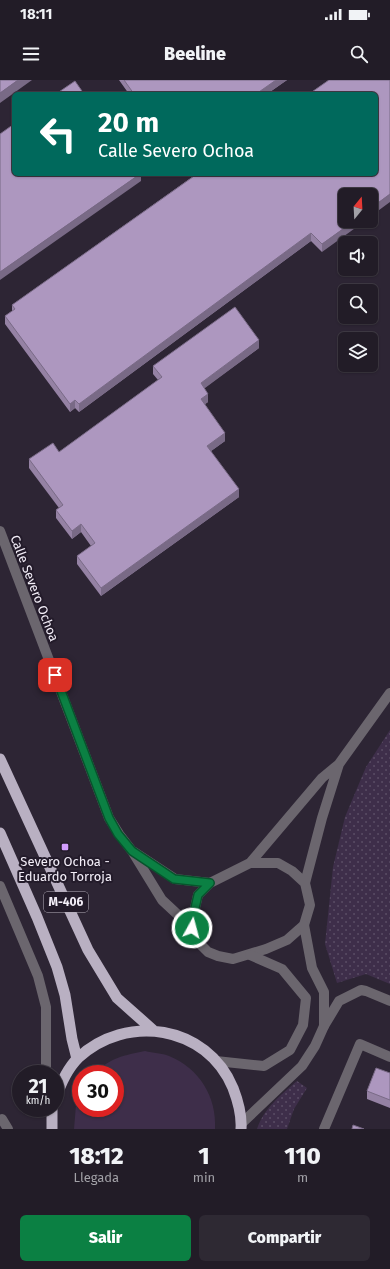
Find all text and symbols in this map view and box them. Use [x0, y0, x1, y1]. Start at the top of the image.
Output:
text: 18:11 [20, 5, 52, 23]
icon: menu [20, 43, 42, 65]
text: Beeline [164, 43, 226, 65]
icon: search [348, 43, 370, 65]
text: 20 m [98, 106, 159, 139]
icon: left [32, 108, 84, 160]
text: Calle Severo Ochoa [98, 140, 254, 162]
north arrow [338, 188, 378, 228]
map controls [338, 188, 378, 372]
button: sound [338, 236, 378, 276]
button: search [338, 284, 378, 324]
button: layers [338, 332, 378, 372]
street label: Calle Severo Ochoa [7, 533, 62, 643]
pin [38, 658, 72, 692]
icon: arrive [44, 664, 66, 686]
marker: Severo Ochoa - Eduardo Torroja [60, 842, 70, 852]
place label: Severo Ochoa - Eduardo Torroja [18, 854, 112, 884]
road number: M-406 [44, 892, 88, 912]
position arrow [171, 907, 213, 949]
speed limit sign: 30 [72, 1065, 124, 1117]
text: 21 [28, 1074, 48, 1098]
text: km/h [26, 1095, 50, 1107]
text: 18:12 [69, 1142, 124, 1170]
text: 1 [198, 1142, 210, 1170]
text: 110 [284, 1142, 321, 1170]
text: Llegada [74, 1170, 119, 1185]
text: min [193, 1170, 215, 1185]
text: m [297, 1170, 308, 1185]
button: Salir [20, 1215, 191, 1261]
button: Compartir [199, 1215, 370, 1261]

